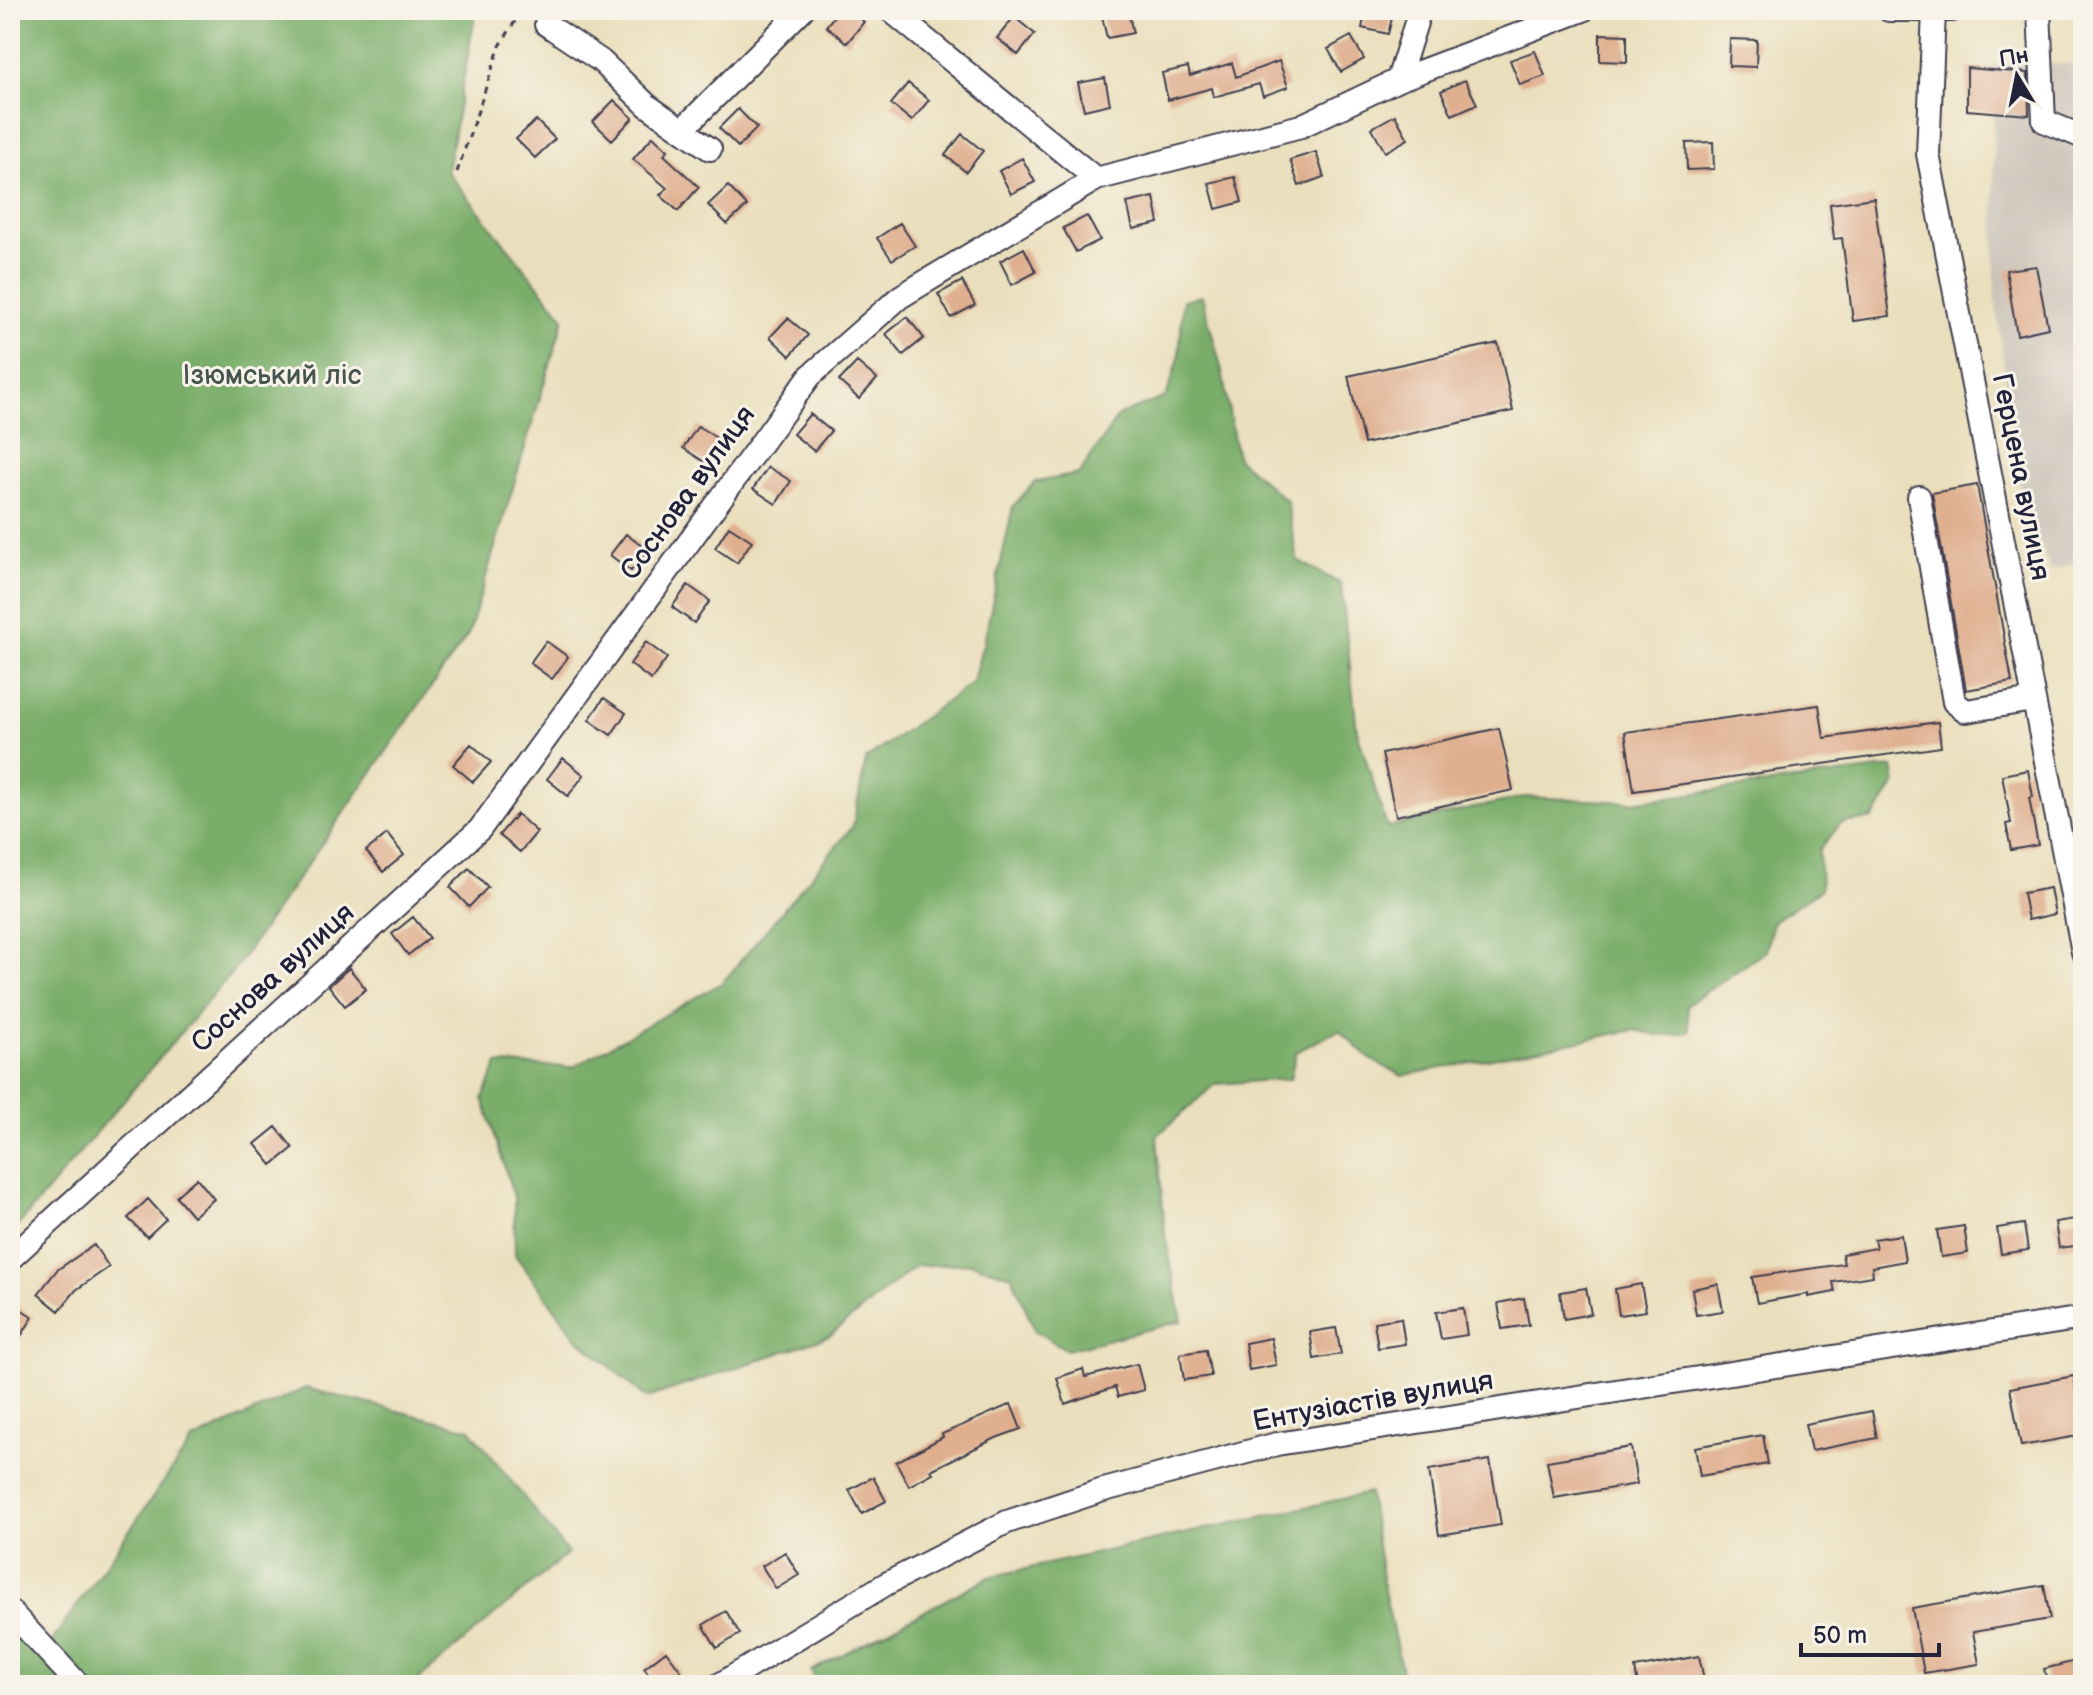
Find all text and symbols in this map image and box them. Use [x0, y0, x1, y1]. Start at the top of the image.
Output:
north arrow [1977, 36, 2057, 116]
text: Пн [1997, 42, 2031, 74]
park label: Ізюмський ліс [183, 359, 362, 392]
street label: Герцена вулиця [1985, 371, 2057, 583]
street label: Соснова вулиця [614, 399, 762, 587]
street label: Соснова вулиця [185, 896, 361, 1060]
street label: Ентузіастів вулиця [1250, 1364, 1496, 1438]
scale bar [1801, 1607, 1939, 1657]
text: 50 m [1813, 1621, 1867, 1650]

